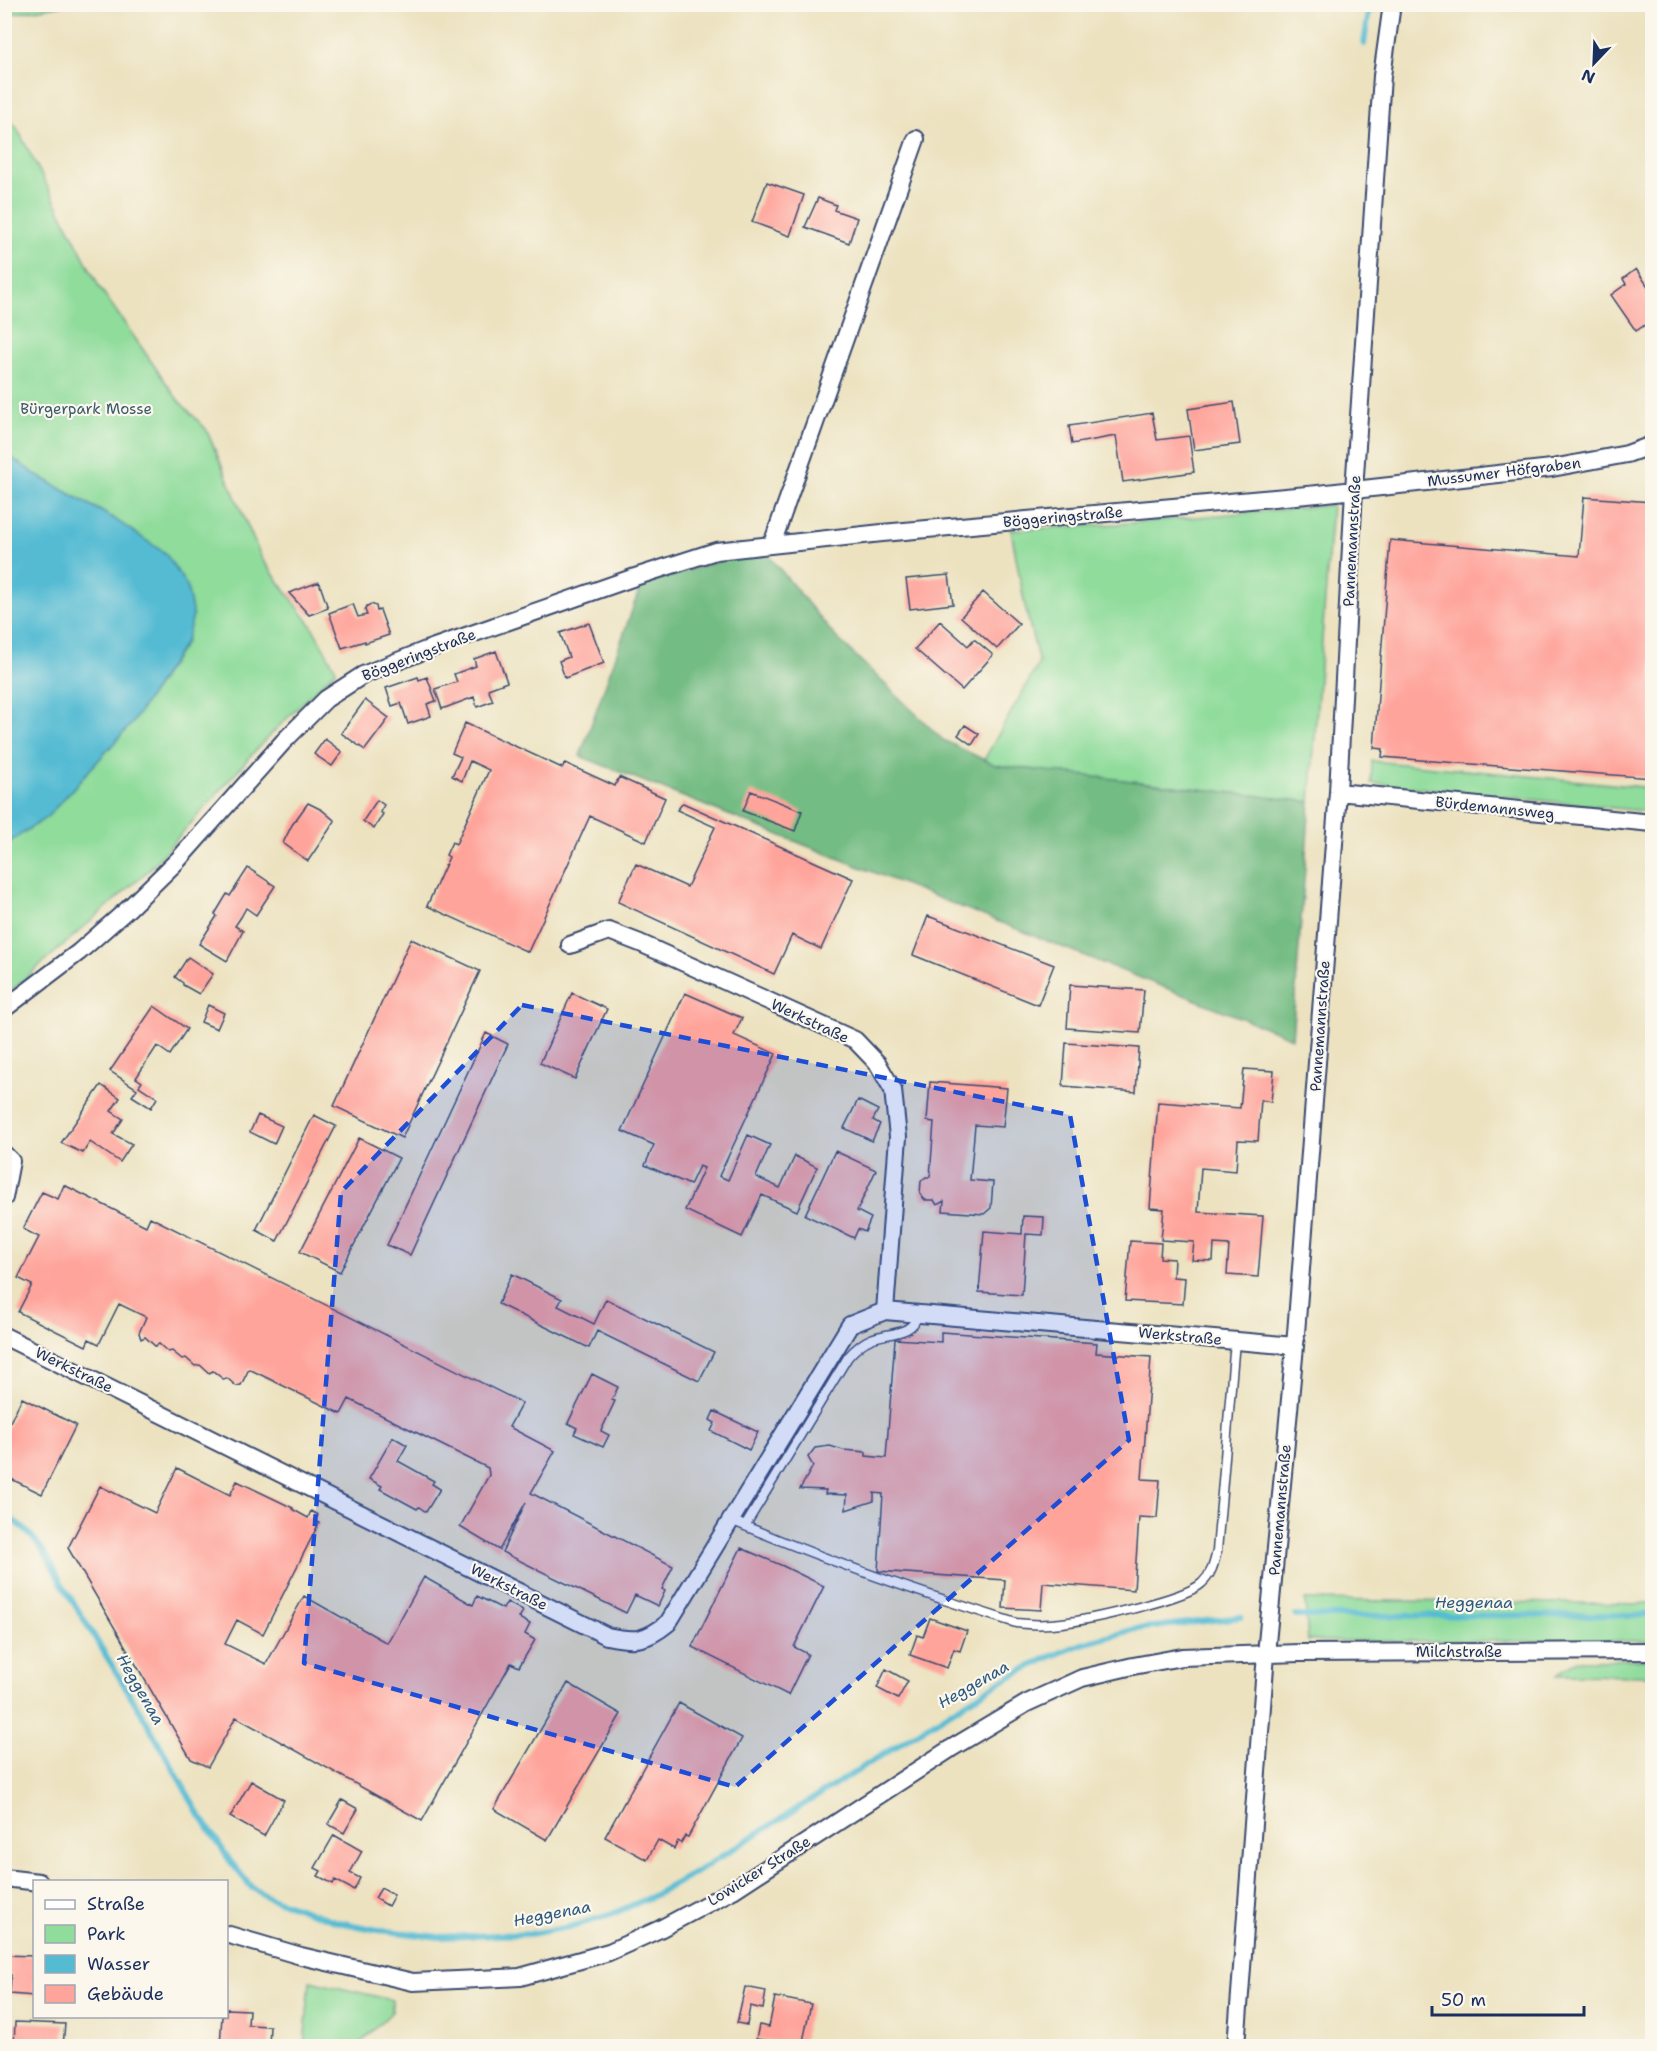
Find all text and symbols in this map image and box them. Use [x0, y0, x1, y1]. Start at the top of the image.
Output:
north arrow [1564, 33, 1624, 93]
text: N [1578, 64, 1598, 88]
park label: Bürgerpark Mosse [20, 399, 152, 419]
street label: Mussumer Höfgraben [1426, 453, 1582, 491]
street label: Pannemannstraße [1339, 475, 1365, 607]
street label: Böggeringstraße [1002, 502, 1124, 532]
street label: Böggeringstraße [359, 624, 479, 686]
street label: Bürdemannsweg [1434, 792, 1556, 824]
street label: Pannemannstraße [1305, 960, 1335, 1092]
street label: Werkstraße [768, 994, 852, 1048]
street label: Werkstraße [1137, 1322, 1223, 1350]
street label: Werkstraße [32, 1343, 116, 1397]
street label: Pannemannstraße [1264, 1444, 1296, 1576]
street label: Werkstraße [467, 1559, 551, 1615]
water label: Heggenaa [1435, 1592, 1513, 1613]
street label: Milchstraße [1416, 1642, 1502, 1662]
water label: Heggenaa [112, 1650, 169, 1729]
water label: Heggenaa [934, 1656, 1013, 1713]
street label: Lowicker Straße [704, 1831, 814, 1911]
legend [33, 1880, 228, 2018]
text: Straße [87, 1892, 145, 1916]
water label: Heggenaa [511, 1896, 593, 1931]
text: Park [87, 1922, 126, 1946]
text: Wasser [87, 1952, 150, 1976]
scale bar [1432, 1979, 1584, 2017]
text: Gebäude [87, 1982, 164, 2006]
text: 50 m [1441, 1988, 1486, 2012]

